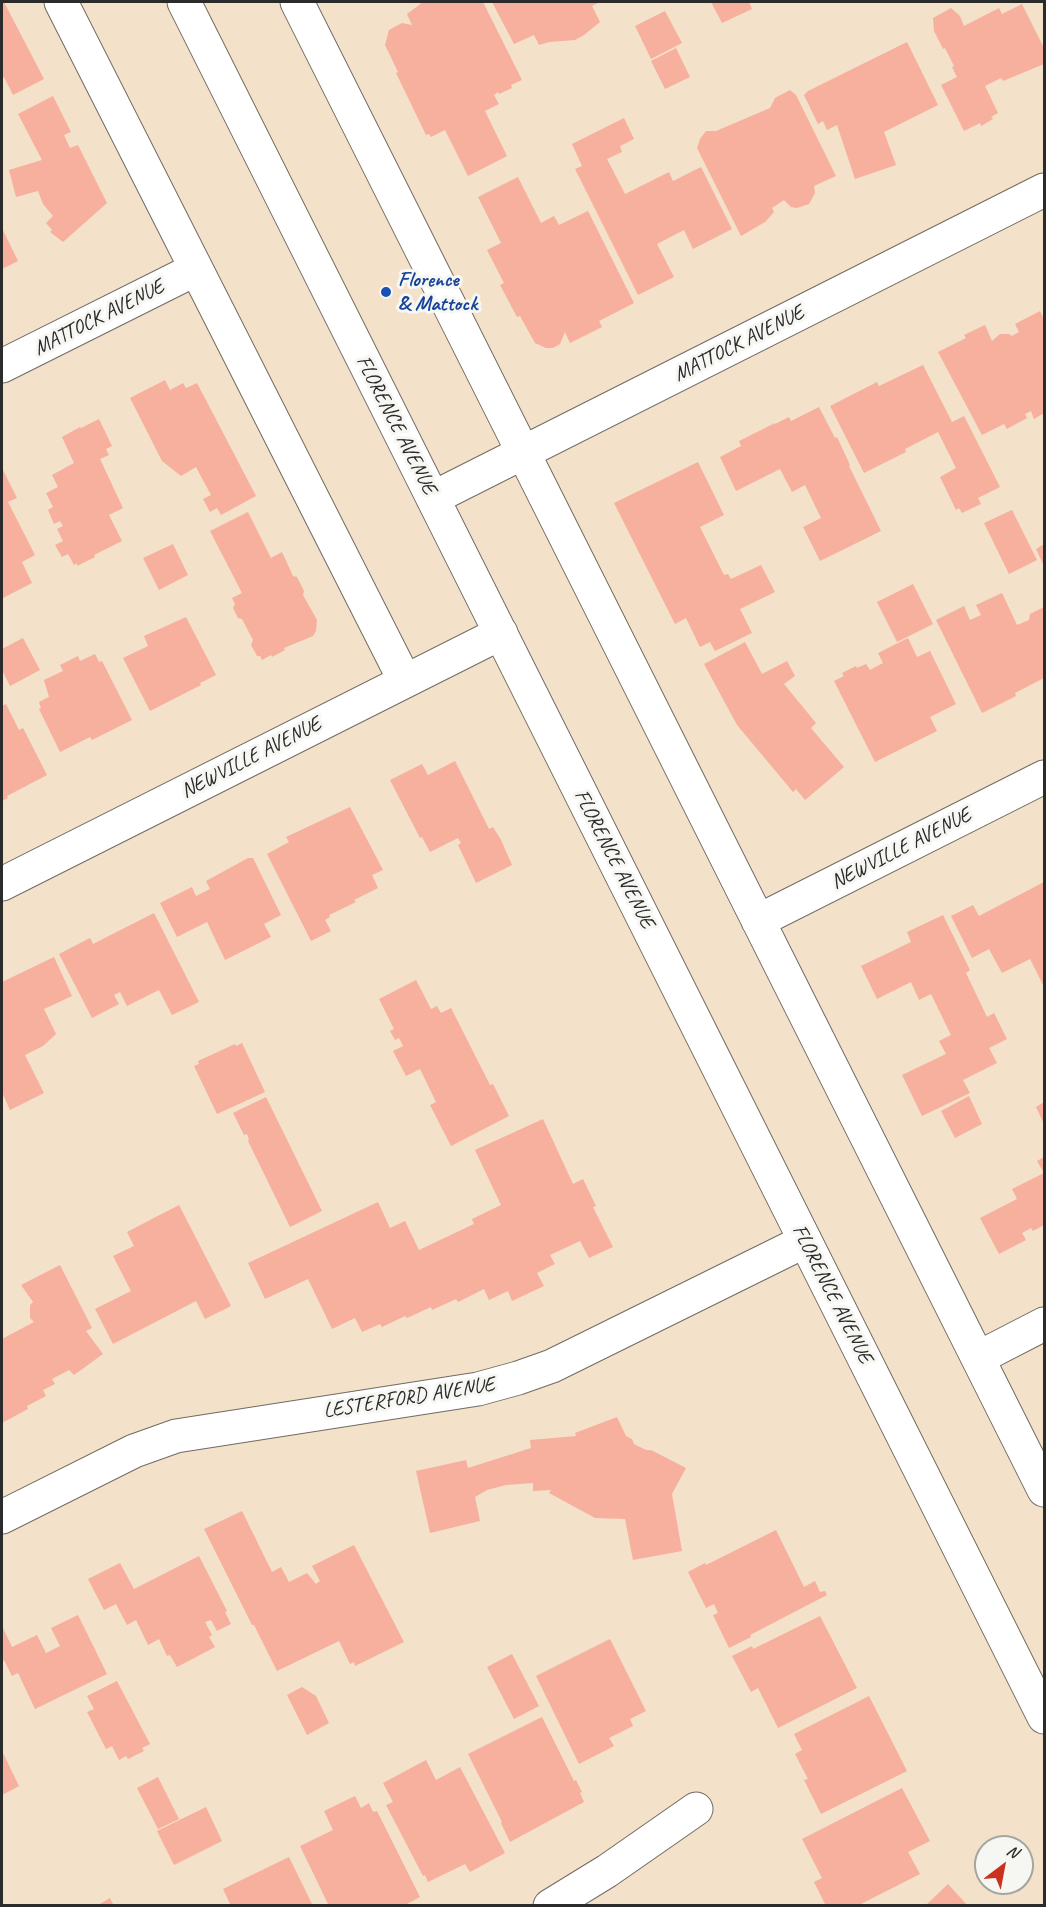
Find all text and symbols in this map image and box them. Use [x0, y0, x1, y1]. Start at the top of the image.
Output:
place label: Florence & Mattock [398, 267, 477, 317]
street label: MATTOCK AVENUE [30, 274, 168, 362]
marker: Florence & Mattock [379, 285, 393, 299]
street label: MATTOCK AVENUE [670, 300, 808, 388]
street label: FLORENCE AVENUE [350, 351, 442, 499]
street label: NEWVILLE AVENUE [177, 712, 325, 804]
street label: FLORENCE AVENUE [568, 785, 660, 933]
street label: NEWVILLE AVENUE [827, 803, 975, 895]
street label: FLORENCE AVENUE [786, 1220, 878, 1368]
street label: LESTERFORD AVENUE [322, 1372, 496, 1424]
north arrow [974, 1835, 1034, 1895]
text: N [1003, 1840, 1022, 1863]

